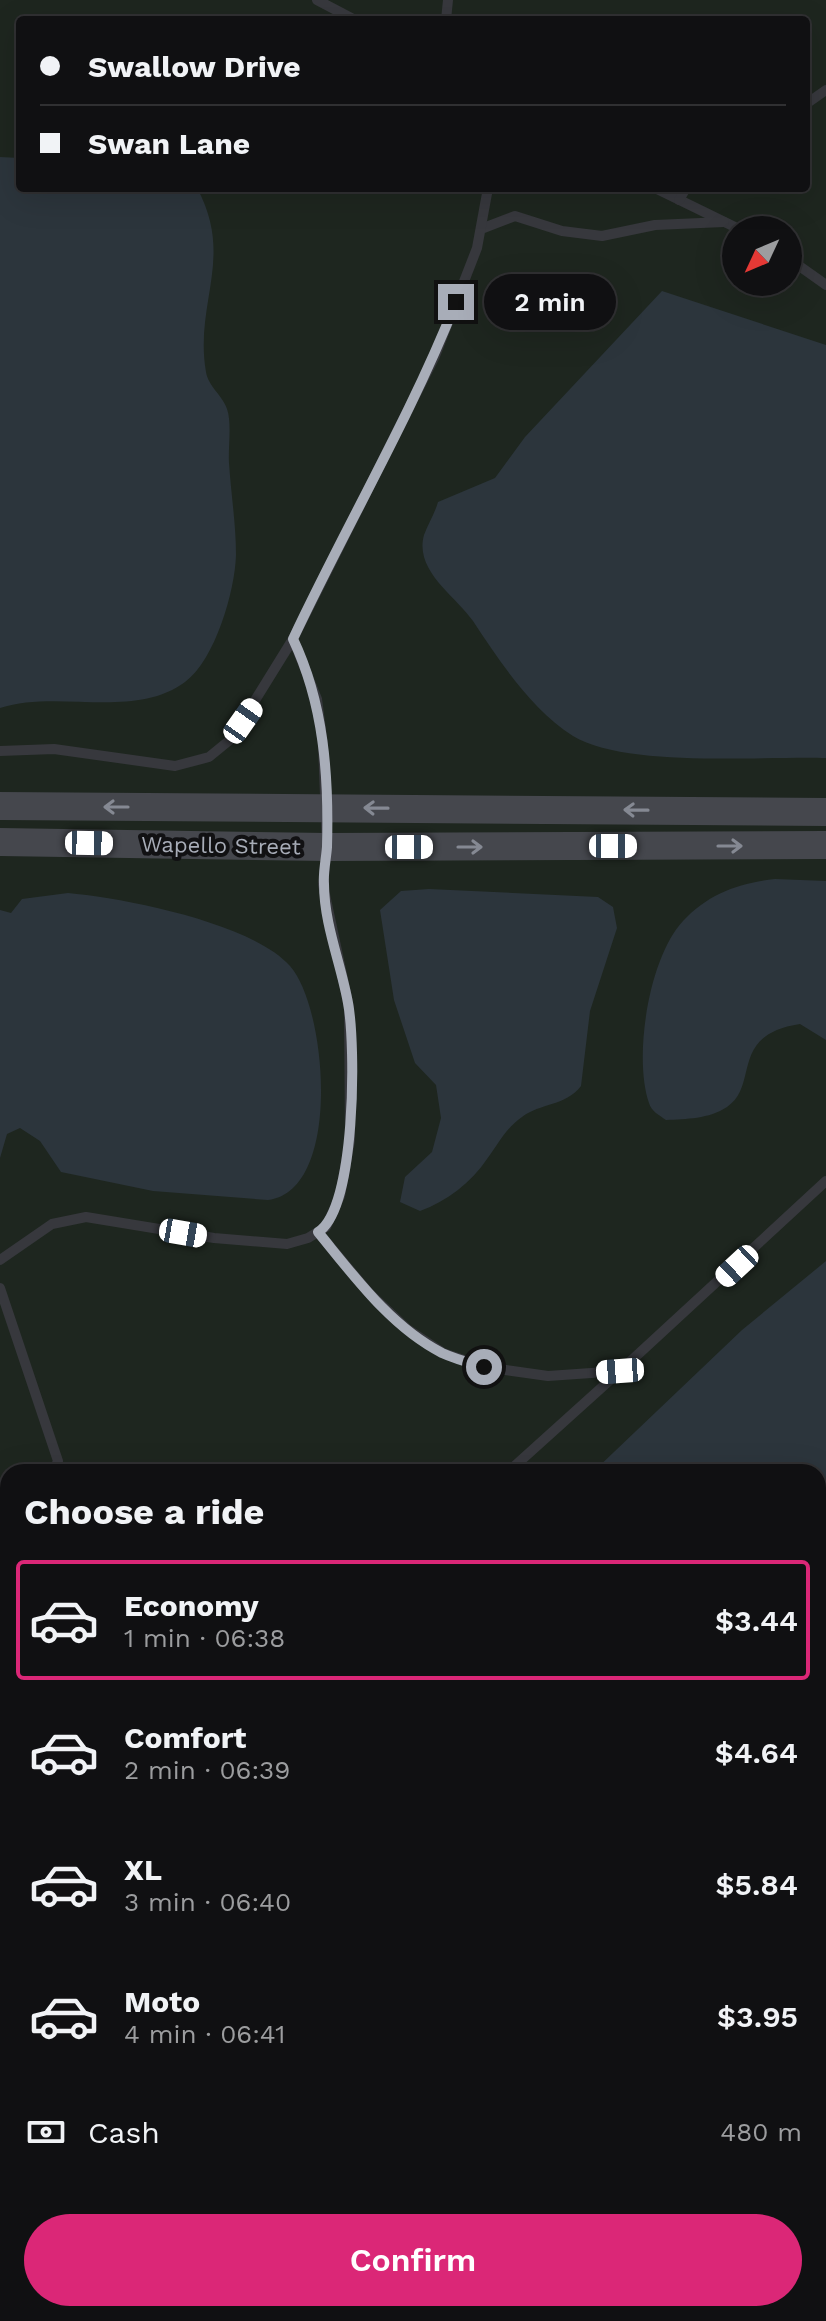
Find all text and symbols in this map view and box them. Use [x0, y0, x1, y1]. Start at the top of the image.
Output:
text: Swallow Drive [88, 49, 301, 84]
text: Swan Lane [88, 126, 250, 161]
north arrow [722, 216, 802, 296]
map controls [722, 216, 802, 296]
callout: 2 min [484, 274, 616, 330]
route end [438, 284, 474, 320]
text: 2 min [514, 287, 586, 317]
car [219, 694, 267, 748]
one-way arrow [103, 799, 130, 815]
one-way arrow [363, 800, 390, 816]
one-way arrow [623, 802, 650, 818]
car [65, 831, 113, 855]
street label: Wapello Street [141, 832, 301, 859]
car [589, 834, 637, 858]
car [385, 835, 433, 859]
one-way arrow [716, 838, 743, 854]
one-way arrow [456, 839, 483, 855]
car [157, 1217, 209, 1249]
car [711, 1241, 763, 1291]
route start [466, 1349, 502, 1385]
car [595, 1357, 645, 1385]
text: Choose a ride [24, 1491, 264, 1533]
icon: car [28, 1584, 100, 1656]
text: Economy [124, 1588, 259, 1623]
text: $3.44 [715, 1603, 798, 1638]
text: 1 min · 06:38 [124, 1623, 285, 1653]
icon: car [28, 1716, 100, 1788]
text: Comfort [124, 1720, 246, 1755]
text: $4.64 [715, 1735, 798, 1770]
text: 2 min · 06:39 [124, 1755, 290, 1785]
icon: car [28, 1848, 100, 1920]
text: XL [124, 1852, 162, 1887]
text: $5.84 [715, 1867, 798, 1902]
text: 3 min · 06:40 [124, 1887, 291, 1917]
icon: car [28, 1980, 100, 2052]
text: Moto [124, 1984, 200, 2019]
text: $3.95 [717, 1999, 798, 2034]
text: 4 min · 06:41 [124, 2019, 285, 2049]
icon: cash [24, 2110, 68, 2154]
text: Cash [88, 2115, 160, 2150]
text: 480 m [720, 2117, 802, 2147]
button: Confirm [24, 2214, 802, 2306]

